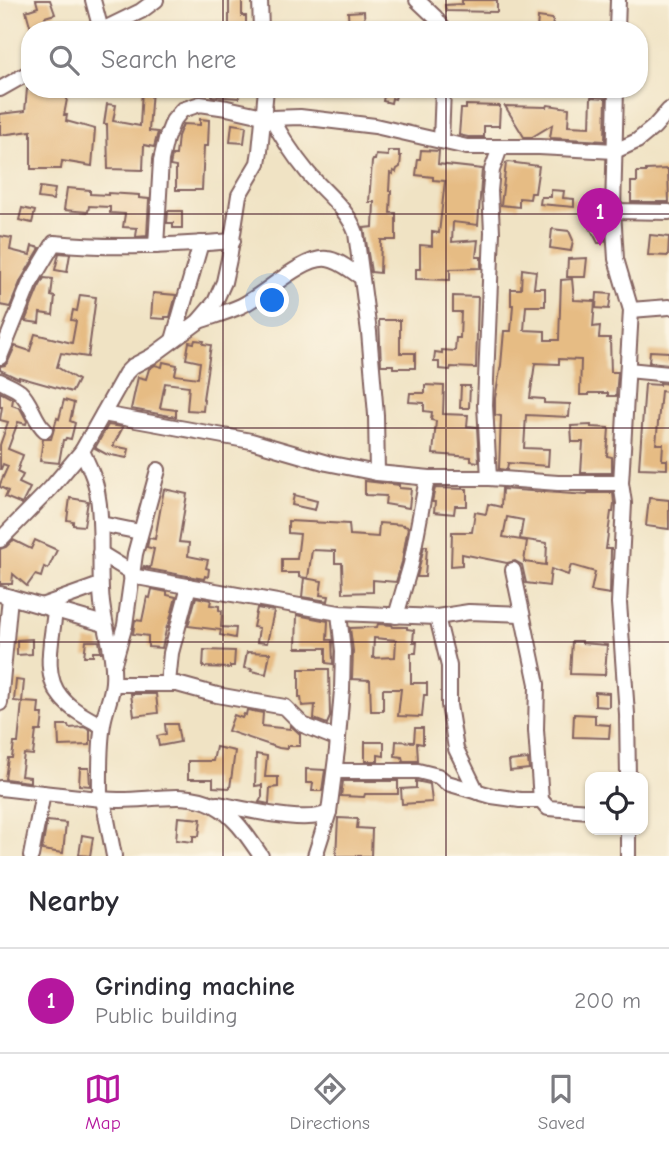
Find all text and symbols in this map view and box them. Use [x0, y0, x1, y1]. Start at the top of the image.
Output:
search box [21, 21, 648, 98]
icon: search [45, 41, 83, 79]
text: Search here [101, 45, 236, 75]
pin: 1 [577, 188, 623, 246]
your location [255, 283, 289, 317]
map controls [585, 772, 648, 835]
button: locate [585, 772, 648, 835]
text: Nearby [28, 884, 119, 919]
text: Grinding machine [95, 972, 295, 1002]
text: 1 [46, 987, 56, 1014]
text: 200 m [574, 987, 641, 1014]
text: Public building [95, 1002, 238, 1029]
tab: Map [84, 1070, 122, 1134]
tab: Directions [290, 1070, 370, 1134]
tab: Saved [538, 1070, 585, 1134]

